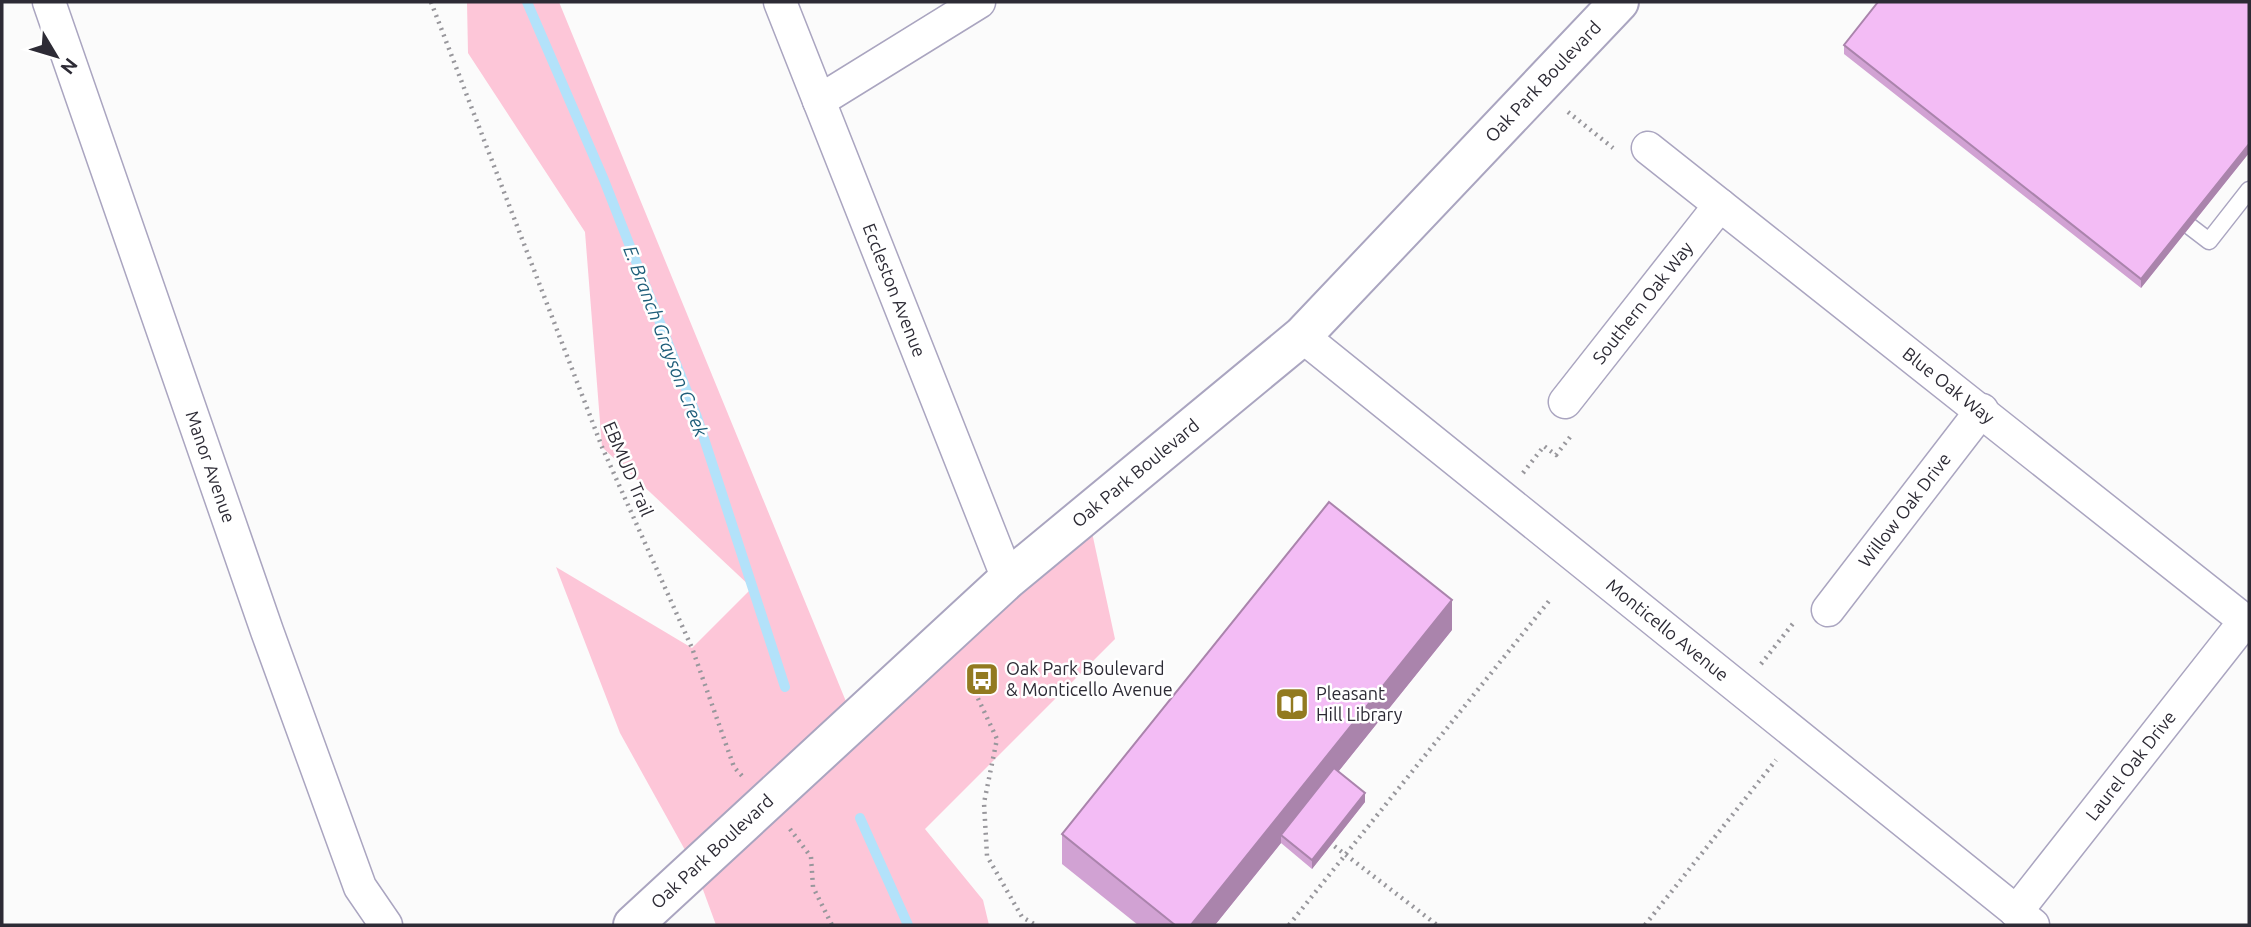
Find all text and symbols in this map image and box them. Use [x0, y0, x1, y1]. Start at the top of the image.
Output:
street label: Oak Park Boulevard [1481, 17, 1604, 146]
north arrow [21, 21, 91, 91]
text: N [56, 54, 82, 79]
street label: Eccleston Avenue [859, 220, 930, 360]
street label: Southern Oak Way [1588, 237, 1696, 367]
water label: E. Branch Grayson Creek [619, 242, 713, 440]
street label: Blue Oak Way [1899, 343, 1999, 428]
street label: Manor Avenue [182, 408, 240, 525]
street label: Oak Park Boulevard [1068, 414, 1203, 531]
street label: EBMUD Trail [600, 418, 658, 519]
street label: Willow Oak Drive [1854, 449, 1954, 571]
street label: Monticello Avenue [1603, 574, 1733, 685]
place label: Oak Park Boulevard & Monticello Avenue [1006, 658, 1173, 699]
bus stop icon: Oak Park Boulevard & Monticello Avenue [963, 660, 1001, 698]
place label: Pleasant Hill Library [1316, 683, 1403, 724]
library icon: Pleasant Hill Library [1273, 685, 1311, 723]
street label: Laurel Oak Drive [2081, 707, 2179, 824]
street label: Oak Park Boulevard [647, 790, 777, 912]

